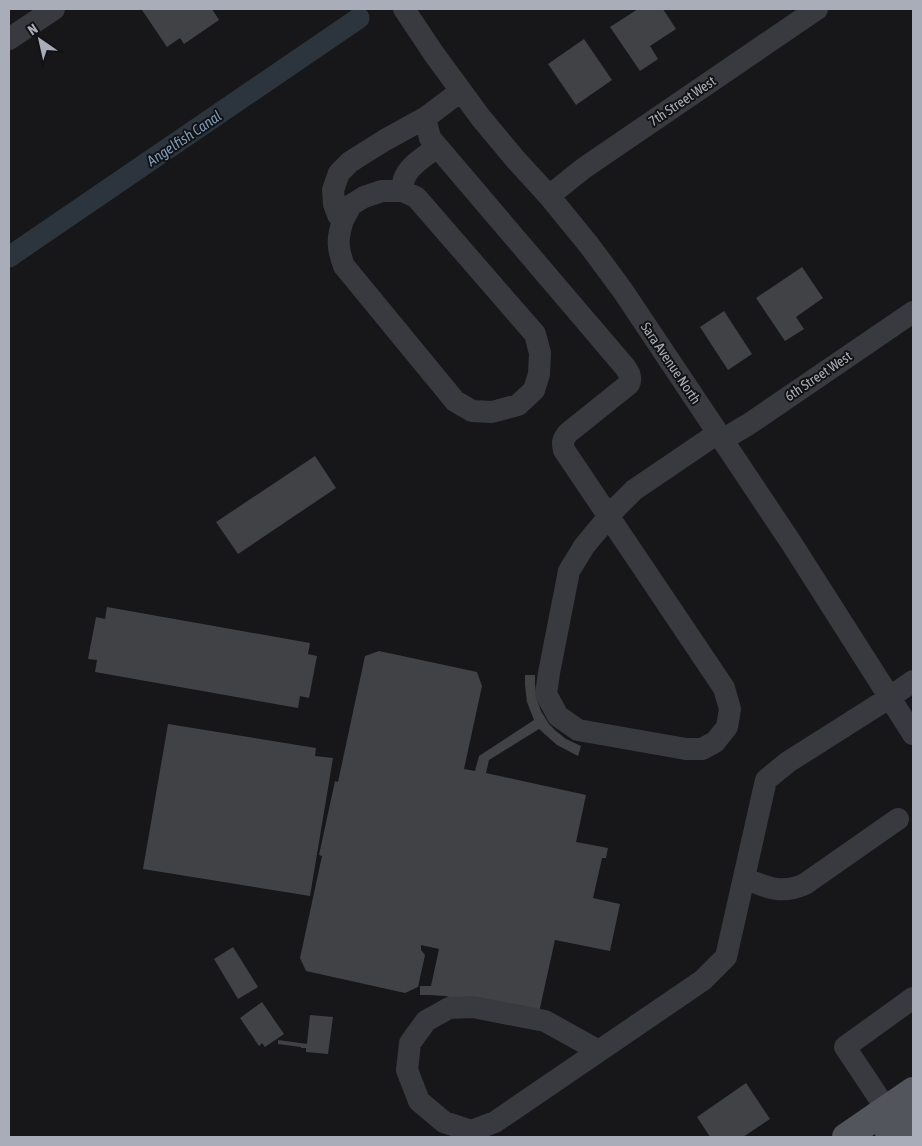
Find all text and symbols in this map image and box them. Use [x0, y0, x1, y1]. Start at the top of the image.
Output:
north arrow [15, 15, 65, 65]
text: N [25, 20, 41, 38]
street label: 7th Street West [646, 73, 718, 129]
water label: Angelfish Canal [143, 107, 225, 170]
street label: Sara Avenue North [638, 319, 704, 407]
street label: 6th Street West [782, 348, 854, 404]

